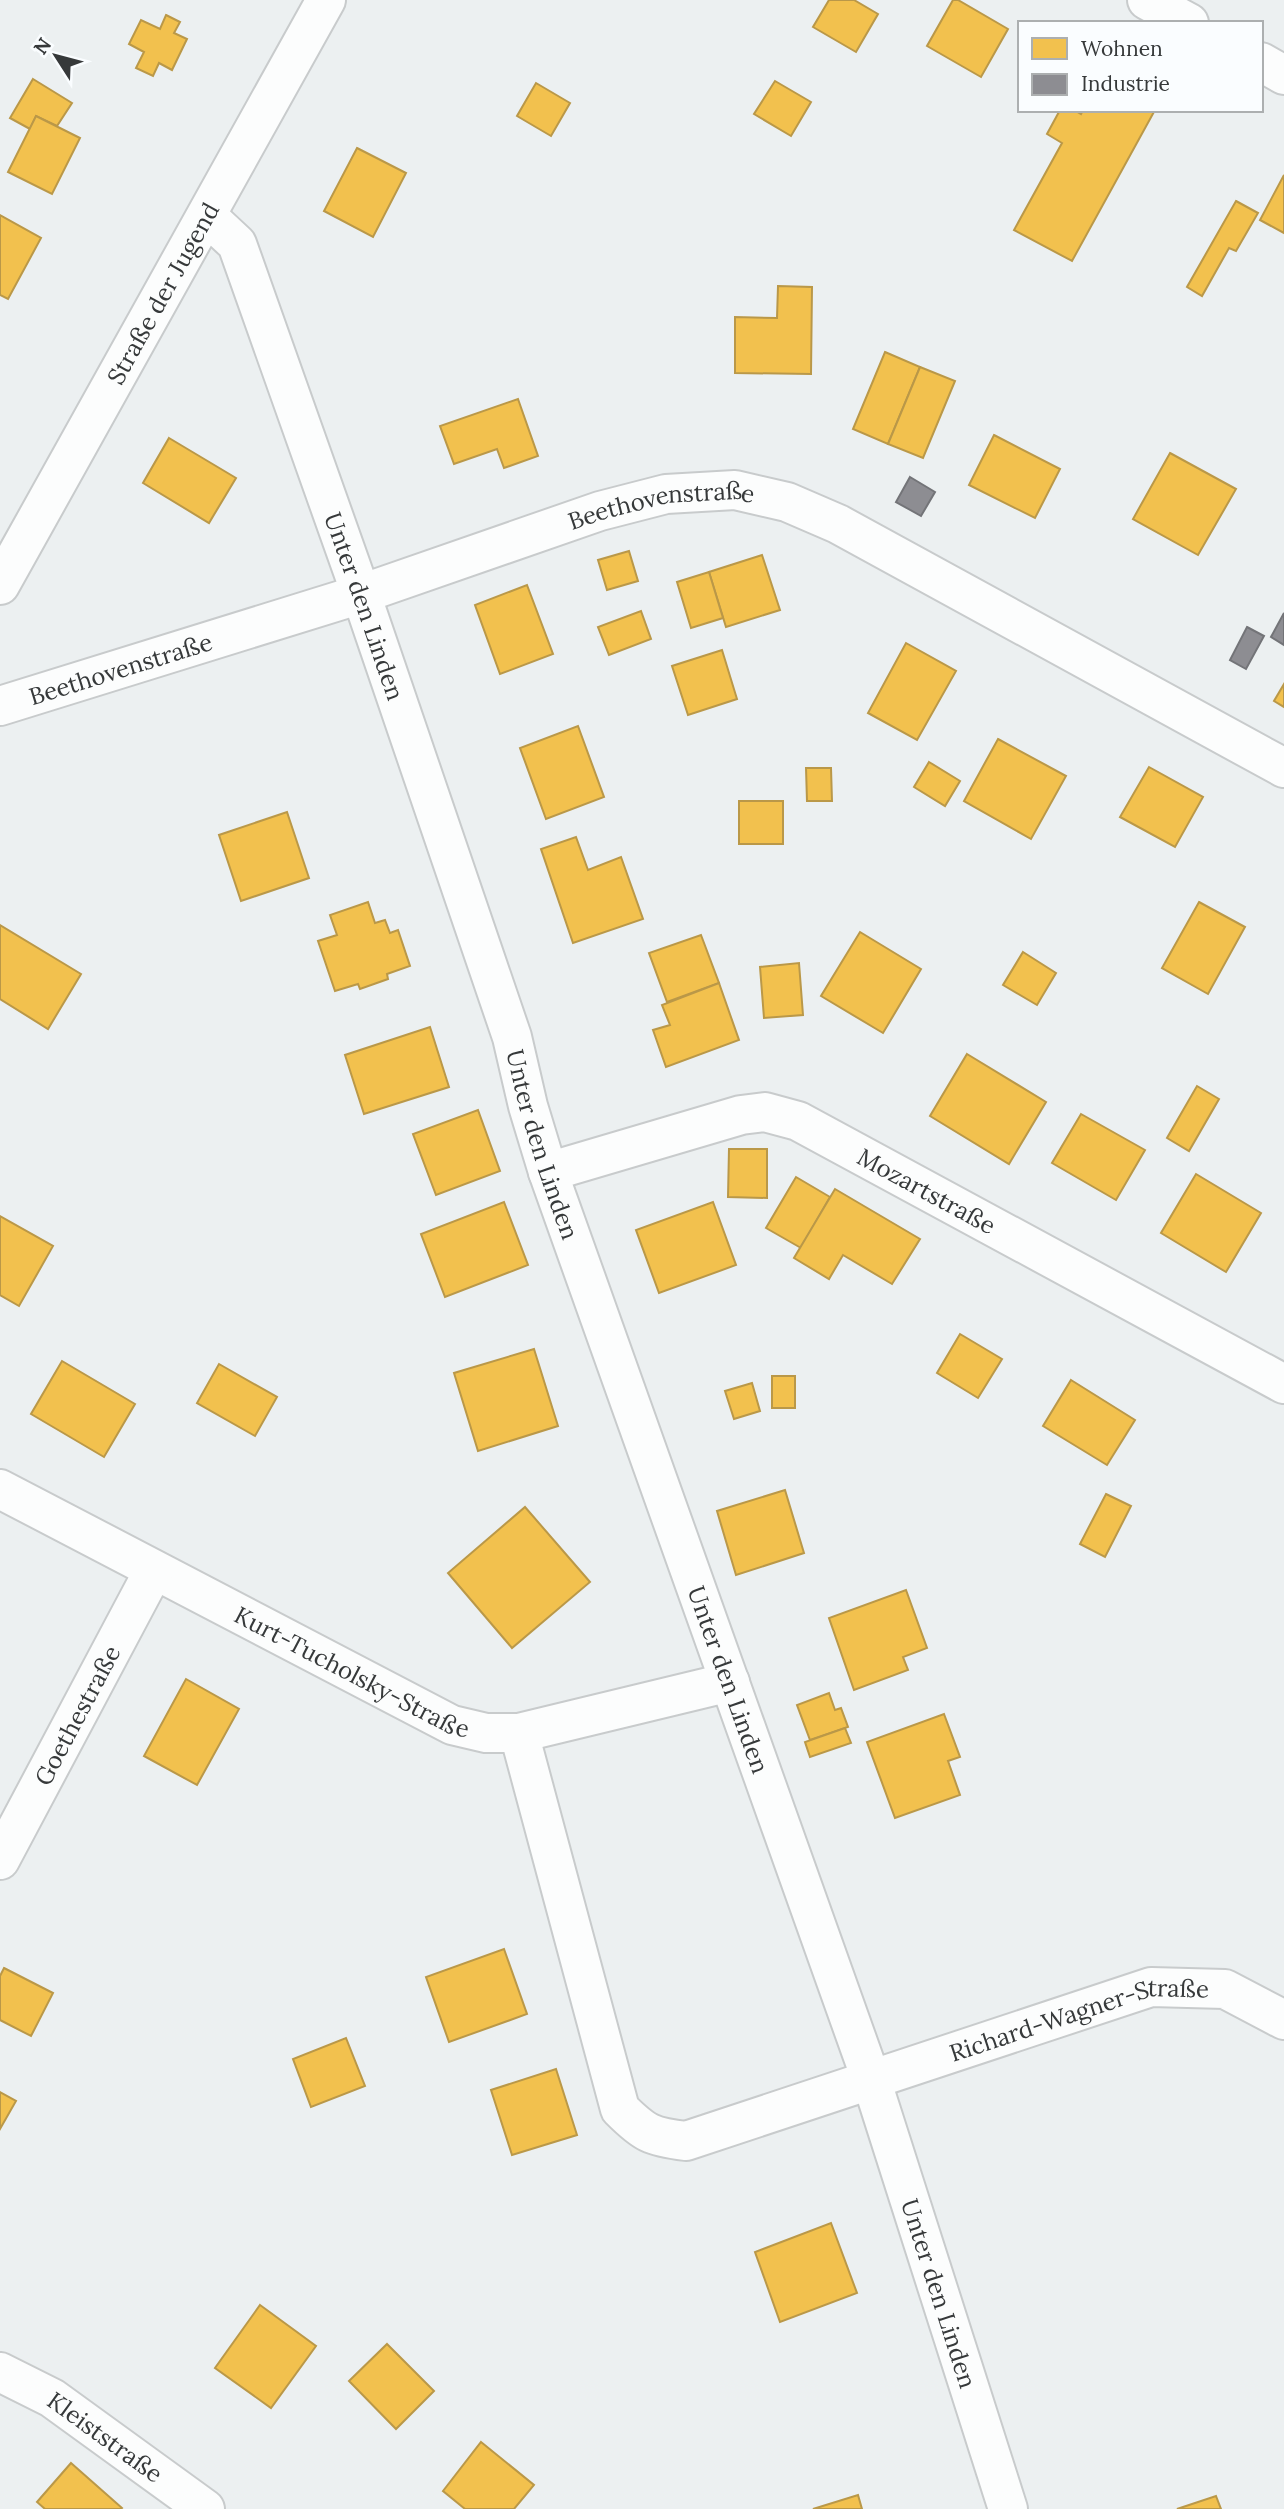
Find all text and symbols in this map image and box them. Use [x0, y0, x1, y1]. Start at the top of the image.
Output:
north arrow [21, 21, 91, 91]
legend [1018, 21, 1263, 112]
text: N [28, 33, 56, 59]
text: Wohnen [1081, 35, 1163, 62]
text: Industrie [1081, 70, 1170, 97]
street label: Straße der Jugend [99, 197, 226, 390]
street label: Beethovenstraße [564, 474, 758, 537]
street label: Unter den Linden [318, 508, 412, 704]
street label: Beethovenstraße [25, 626, 216, 712]
street label: Unter den Linden [500, 1046, 586, 1243]
street label: Mozartstraße [852, 1141, 1001, 1241]
street label: Unter den Linden [681, 1582, 776, 1778]
street label: Kurt-Tucholsky-Straße [229, 1599, 472, 1744]
street label: Goethestraße [27, 1640, 127, 1791]
street label: Richard-Wagner-Straße [945, 1971, 1209, 2068]
street label: Unter den Linden [895, 2195, 984, 2392]
street label: Kleiststraße [41, 2384, 169, 2489]

